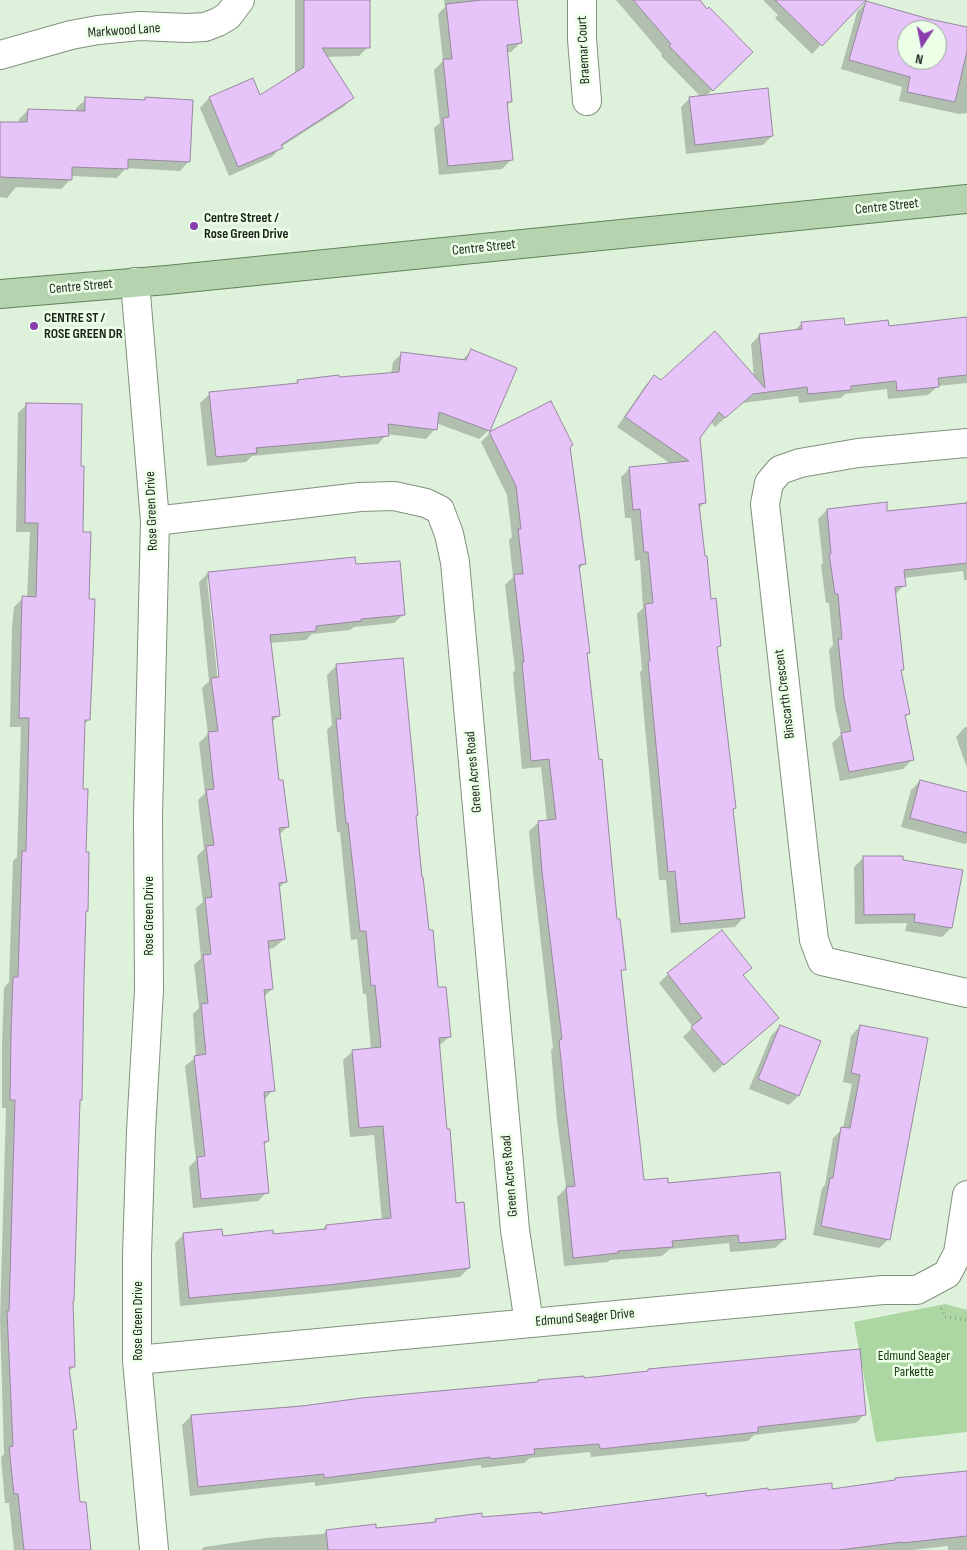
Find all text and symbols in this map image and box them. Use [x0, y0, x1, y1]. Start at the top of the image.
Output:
street label: Braemar Court [574, 15, 594, 85]
street label: Markwood Lane [87, 20, 161, 42]
north arrow [897, 20, 947, 70]
text: N [914, 50, 925, 68]
street label: Centre Street [854, 195, 920, 219]
place label: Centre Street / Rose Green Drive [204, 210, 288, 242]
marker: Centre Street / Rose Green Drive [188, 220, 200, 232]
street label: Centre Street [451, 236, 517, 260]
street label: Centre Street [48, 276, 114, 298]
place label: CENTRE ST / ROSE GREEN DR [44, 310, 123, 342]
marker: CENTRE ST / ROSE GREEN DR [28, 320, 40, 332]
street label: Rose Green Drive [142, 471, 162, 551]
street label: Binscarth Crescent [771, 648, 799, 740]
street label: Green Acres Road [462, 730, 486, 814]
street label: Rose Green Drive [141, 876, 157, 956]
street label: Green Acres Road [498, 1134, 522, 1218]
street label: Rose Green Drive [130, 1281, 146, 1361]
street label: Edmund Seager Drive [535, 1305, 635, 1331]
park label: Edmund Seager Parkette [878, 1348, 950, 1380]

